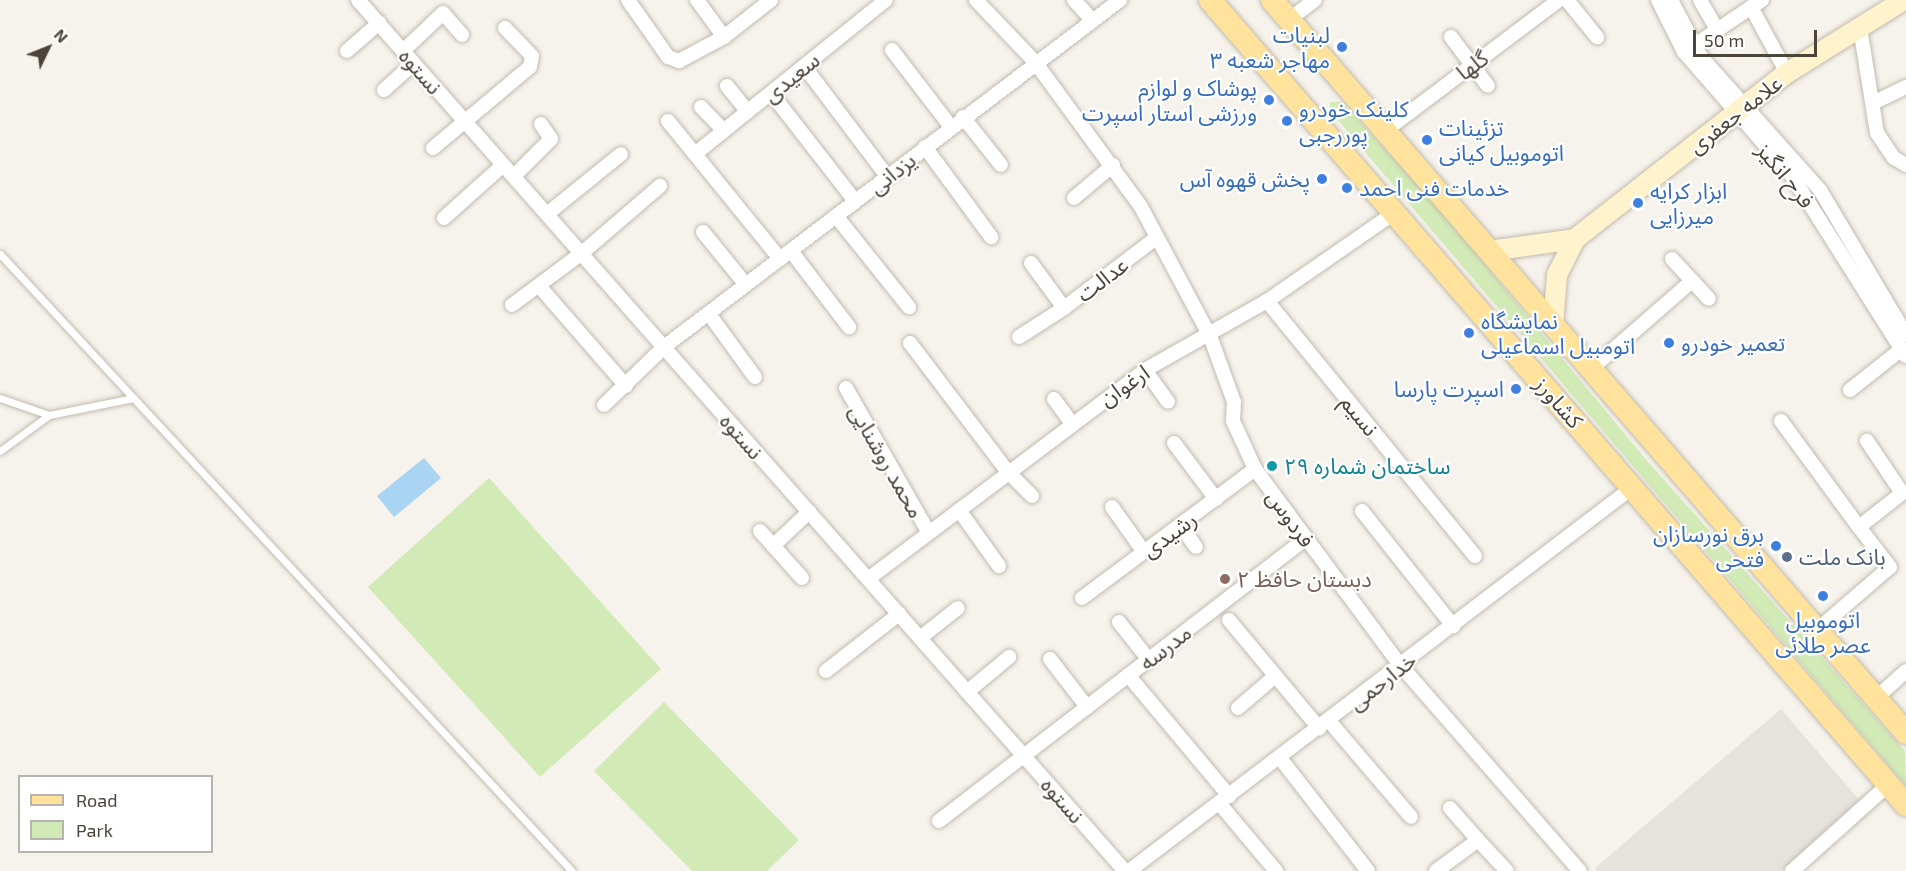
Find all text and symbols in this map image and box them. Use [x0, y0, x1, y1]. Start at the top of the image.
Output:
north arrow [18, 18, 78, 78]
scale bar [1696, 18, 1820, 56]
place label: لبنیات مهاجر شعبه ۳ [1210, 21, 1330, 72]
text: N [51, 25, 72, 46]
text: 50 m [1704, 29, 1744, 51]
marker: لبنیات مهاجر شعبه ۳ [1335, 40, 1349, 54]
street label: نستوه [394, 43, 448, 99]
street label: گلها [1451, 44, 1493, 86]
street label: سعیدی [757, 46, 825, 108]
street label: علامه جعفری [1683, 69, 1787, 159]
place label: پوشاک و لوازم ورزشی استار اسپرت [1082, 74, 1257, 125]
marker: پوشاک و لوازم ورزشی استار اسپرت [1262, 93, 1276, 107]
place label: کلینک خودرو پوررجبی [1299, 95, 1409, 146]
marker: کلینک خودرو پوررجبی [1280, 114, 1294, 128]
place label: تزئینات اتوموبیل کیانی [1439, 114, 1564, 166]
marker: تزئینات اتوموبیل کیانی [1420, 133, 1434, 147]
street label: فرح انگیز [1752, 137, 1820, 213]
street label: یزدانی [863, 146, 921, 200]
place label: پخش قهوه آس [1180, 166, 1310, 192]
marker: پخش قهوه آس [1315, 172, 1329, 186]
place label: خدمات فنی احمد [1359, 175, 1509, 201]
place label: ابزار کرایه میرزایی [1650, 177, 1727, 228]
marker: خدمات فنی احمد [1340, 181, 1354, 195]
marker: ابزار کرایه میرزایی [1631, 196, 1645, 210]
street label: عدالت [1071, 251, 1133, 307]
place label: نمایشگاه اتومبیل اسماعیلی [1481, 307, 1635, 358]
marker: نمایشگاه اتومبیل اسماعیلی [1462, 326, 1476, 340]
place label: تعمیر خودرو [1681, 330, 1785, 356]
marker: تعمیر خودرو [1662, 336, 1676, 350]
street label: ارغوان [1094, 359, 1154, 411]
street label: کشاورز [1529, 371, 1589, 433]
place label: اسپرت پارسا [1394, 376, 1504, 402]
marker: اسپرت پارسا [1509, 382, 1523, 396]
street label: نسیم [1336, 389, 1384, 441]
street label: محمد روشنایی [844, 400, 930, 522]
street label: نستوه [715, 408, 769, 464]
place label: ساختمان شماره ۲۹ [1284, 453, 1450, 479]
marker: ساختمان شماره ۲۹ [1265, 459, 1279, 473]
street label: فردوس [1261, 484, 1321, 552]
street label: رشیدی [1136, 505, 1202, 563]
place label: برق نورسازان فتحی [1653, 520, 1764, 572]
marker: برق نورسازان فتحی [1769, 539, 1783, 553]
place label: بانک ملت [1799, 544, 1886, 570]
marker: بانک ملت [1780, 550, 1794, 564]
place label: دبستان حافظ ۲ [1237, 566, 1372, 592]
marker: دبستان حافظ ۲ [1218, 572, 1232, 586]
marker: اتوموبیل عصر طلائی [1816, 589, 1830, 603]
place label: اتوموبیل عصر طلائی [1775, 606, 1871, 658]
street label: مدرسه [1134, 619, 1196, 675]
street label: خدارحمی [1343, 646, 1421, 716]
street label: نستوه [1036, 772, 1090, 828]
legend [18, 775, 213, 853]
text: Road [76, 789, 117, 811]
text: Park [76, 819, 113, 841]

